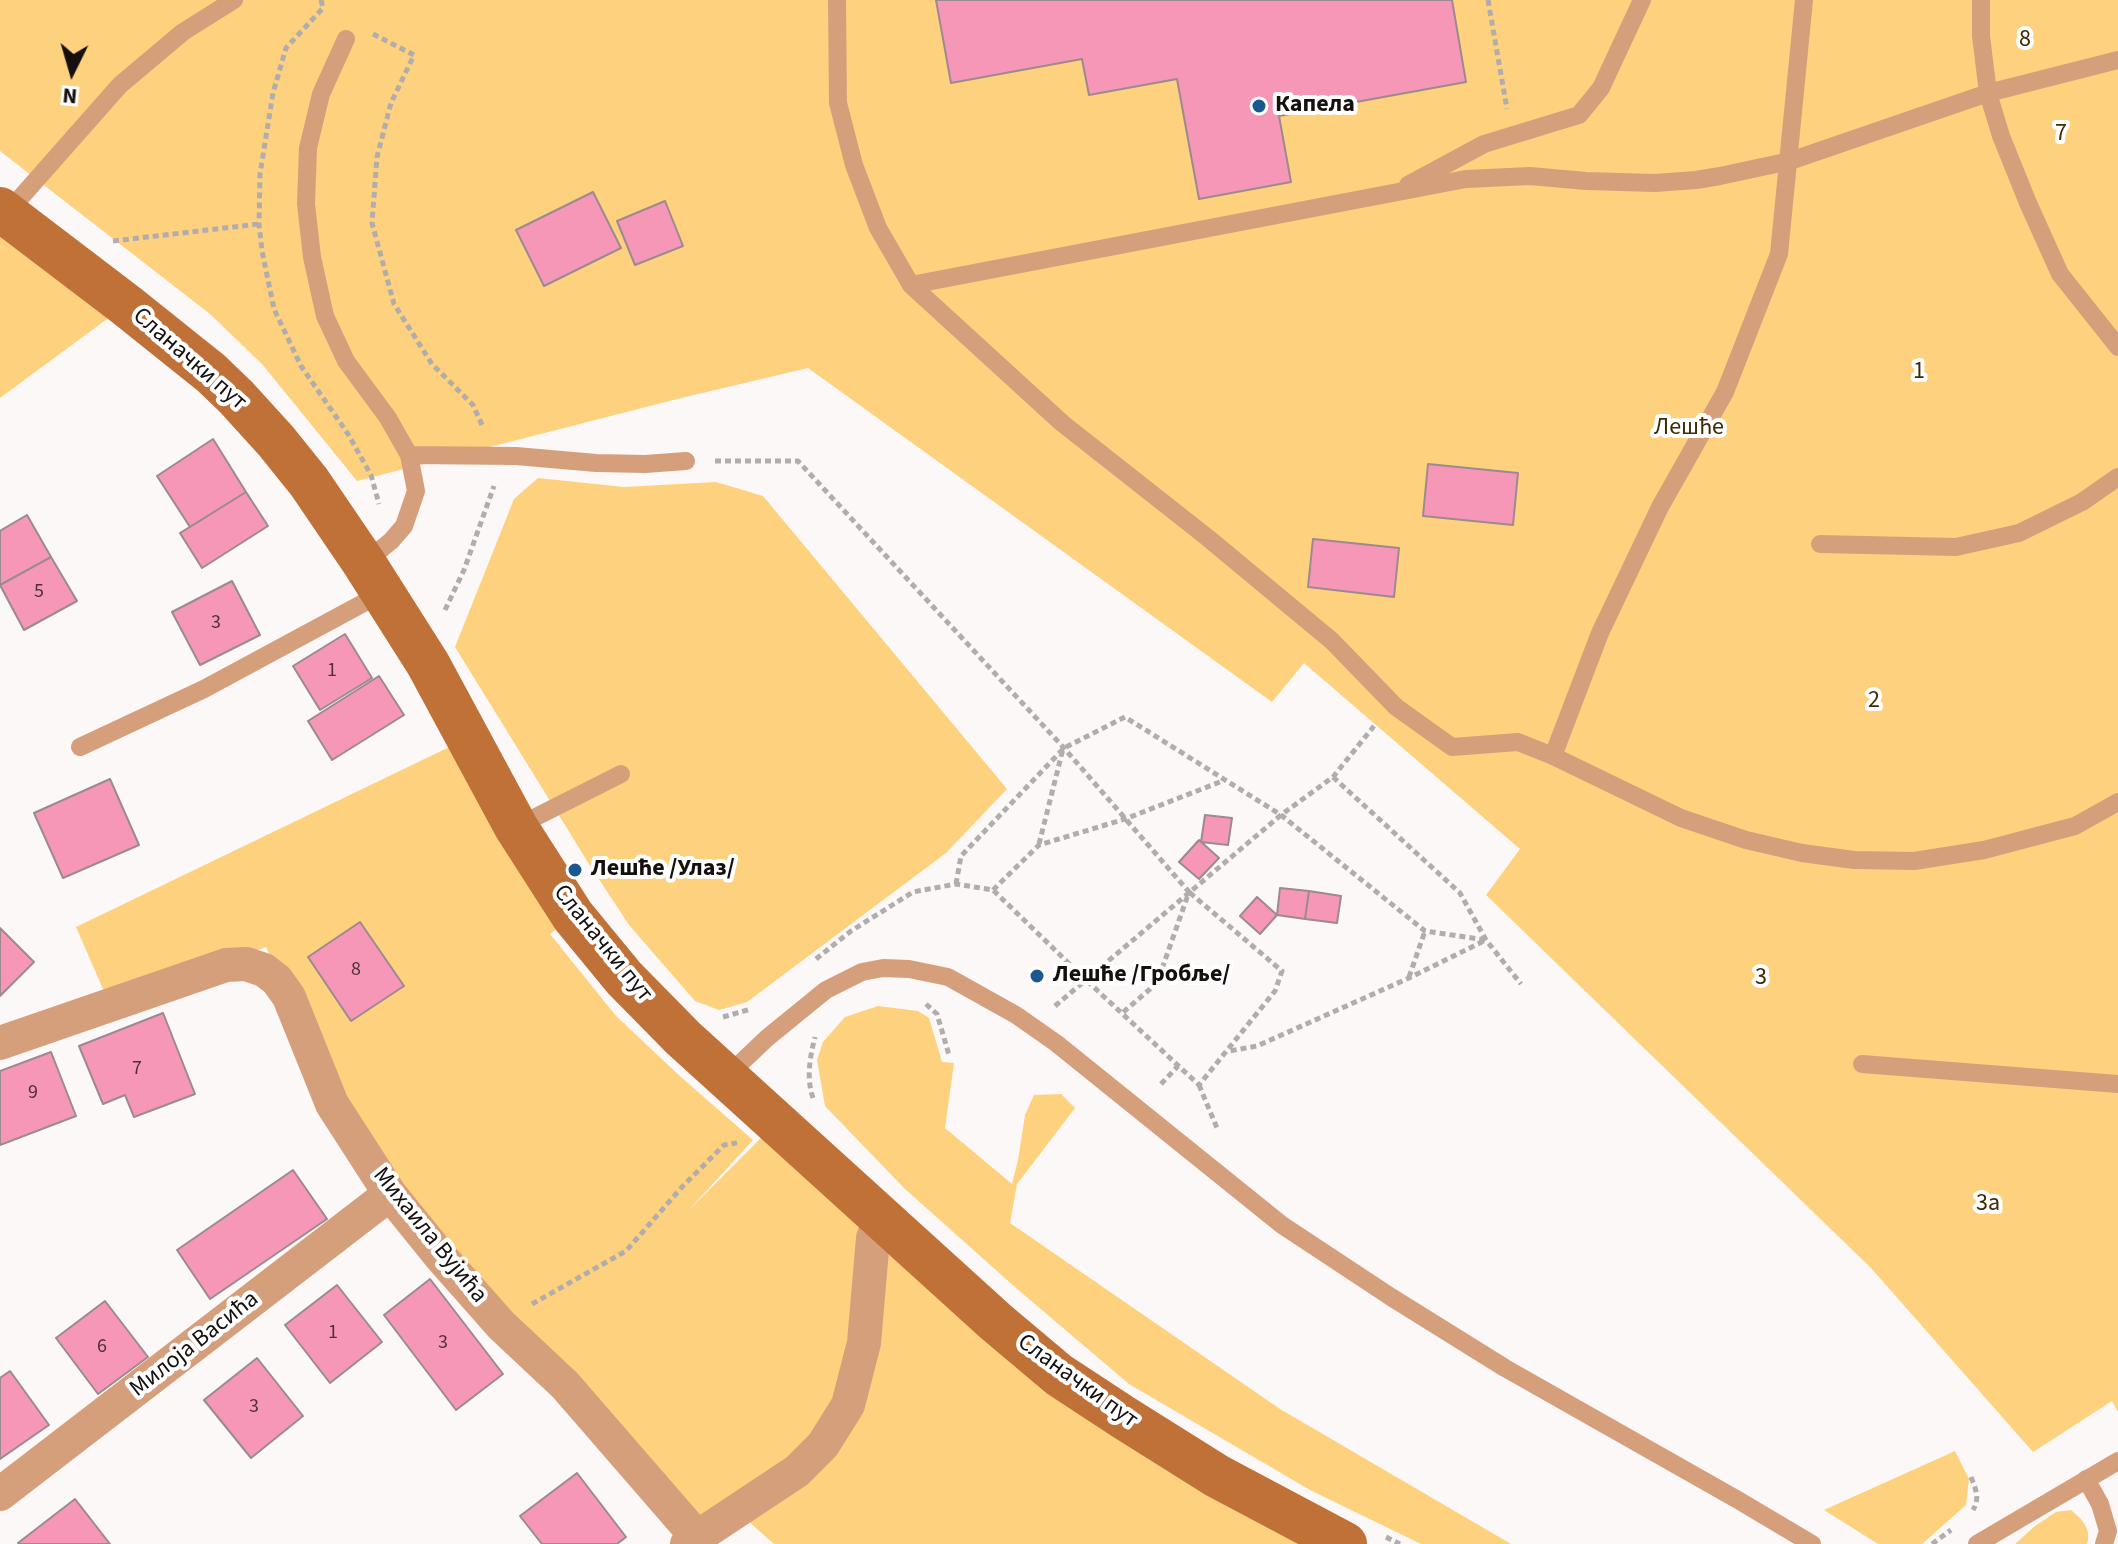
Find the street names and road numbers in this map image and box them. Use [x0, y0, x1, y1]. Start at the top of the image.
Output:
street label: Сланачки пут [126, 302, 252, 418]
street label: Сланачки пут [546, 880, 658, 1008]
street label: Михаила Вујића [366, 1162, 492, 1310]
street label: Милоја Васића [125, 1286, 265, 1404]
street label: Сланачки пут [1011, 1329, 1143, 1435]

